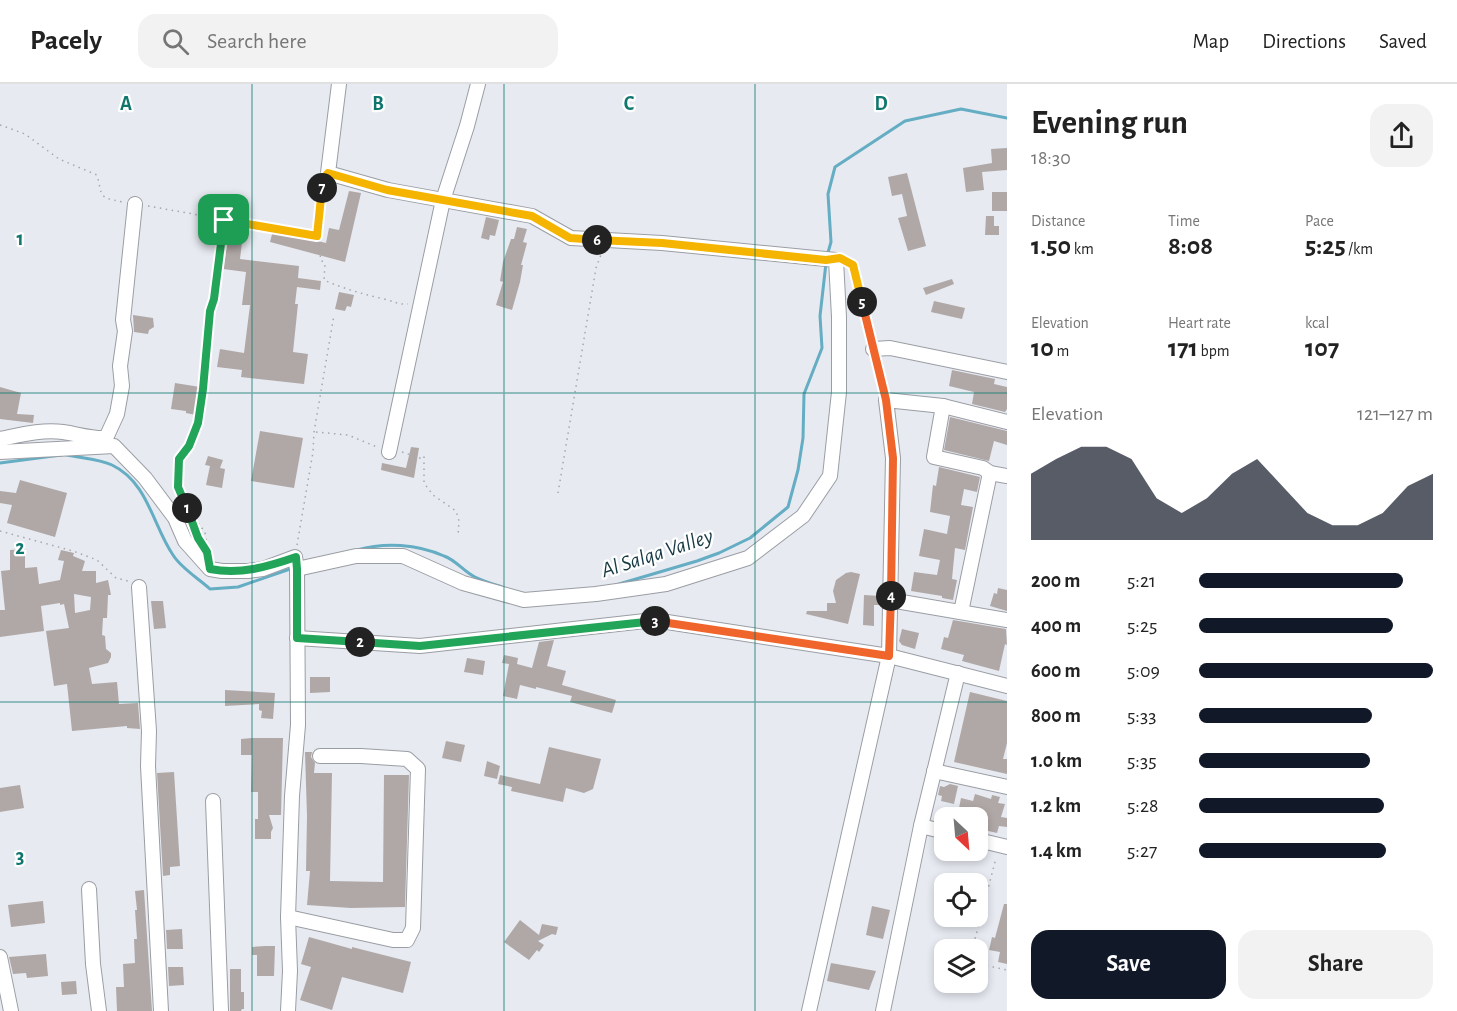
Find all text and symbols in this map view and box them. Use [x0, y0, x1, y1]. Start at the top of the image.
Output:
search box [138, 14, 558, 68]
icon: search [159, 25, 192, 58]
text: Pacely [30, 27, 102, 55]
text: Search here [207, 30, 307, 52]
text: Map [1193, 31, 1229, 52]
text: Directions [1262, 31, 1346, 52]
text: Saved [1379, 31, 1427, 52]
text: A [120, 94, 132, 114]
text: B [372, 94, 384, 114]
text: C [624, 94, 635, 114]
text: D [874, 94, 888, 114]
button: share [1370, 104, 1433, 167]
text: Evening run [1031, 107, 1188, 140]
text: 18:30 [1031, 148, 1071, 168]
pin: 7 [307, 173, 337, 203]
text: 7 [319, 180, 325, 196]
pin [198, 194, 249, 245]
icon: arrive [207, 203, 240, 236]
text: Distance [1031, 213, 1085, 229]
text: Time [1168, 213, 1200, 229]
text: Pace [1305, 213, 1334, 229]
pin: 6 [582, 225, 612, 255]
text: 1 [16, 229, 24, 249]
text: 6 [593, 232, 601, 248]
text: 1.50 [1031, 233, 1071, 259]
text: 8:08 [1168, 233, 1213, 259]
text: 5:25 [1305, 233, 1346, 259]
text: km [1071, 241, 1094, 257]
text: /km [1346, 241, 1373, 257]
pin: 5 [847, 287, 877, 317]
text: 5 [859, 294, 865, 310]
text: Elevation [1031, 315, 1089, 331]
text: Heart rate [1168, 315, 1231, 331]
text: kcal [1305, 315, 1329, 331]
text: 10 [1031, 335, 1054, 361]
text: 171 [1168, 335, 1198, 361]
text: 107 [1305, 335, 1339, 361]
text: m [1054, 343, 1069, 359]
text: bpm [1198, 343, 1230, 359]
text: Elevation [1031, 404, 1103, 424]
text: 121–127 m [1357, 404, 1433, 424]
pin: 1 [172, 493, 202, 523]
text: 1 [184, 500, 190, 516]
water label: Al Salqa Valley [598, 525, 716, 582]
text: 2 [15, 538, 25, 558]
text: 200 m [1031, 571, 1080, 591]
text: 5:21 [1127, 571, 1156, 591]
pin: 4 [876, 581, 906, 611]
text: 4 [887, 588, 895, 604]
pin: 3 [640, 606, 670, 636]
text: 3 [652, 613, 658, 629]
text: 400 m [1031, 616, 1081, 636]
text: 5:25 [1127, 616, 1157, 636]
pin: 2 [345, 627, 375, 657]
text: 2 [356, 634, 364, 650]
text: 600 m [1031, 661, 1081, 681]
text: 5:09 [1127, 661, 1160, 681]
text: 800 m [1031, 706, 1081, 726]
text: 5:33 [1127, 706, 1156, 726]
text: 1.0 km [1031, 751, 1082, 771]
text: 5:35 [1127, 751, 1157, 771]
text: 1.2 km [1031, 796, 1081, 816]
text: 5:28 [1127, 796, 1159, 816]
north arrow [934, 807, 988, 861]
map controls [934, 807, 988, 993]
text: 1.4 km [1031, 841, 1082, 861]
text: 5:27 [1127, 841, 1157, 861]
text: 3 [16, 847, 24, 867]
button: locate [934, 873, 988, 927]
button: Save [1031, 930, 1226, 999]
button: Share [1238, 930, 1433, 999]
button: layers [934, 939, 988, 993]

